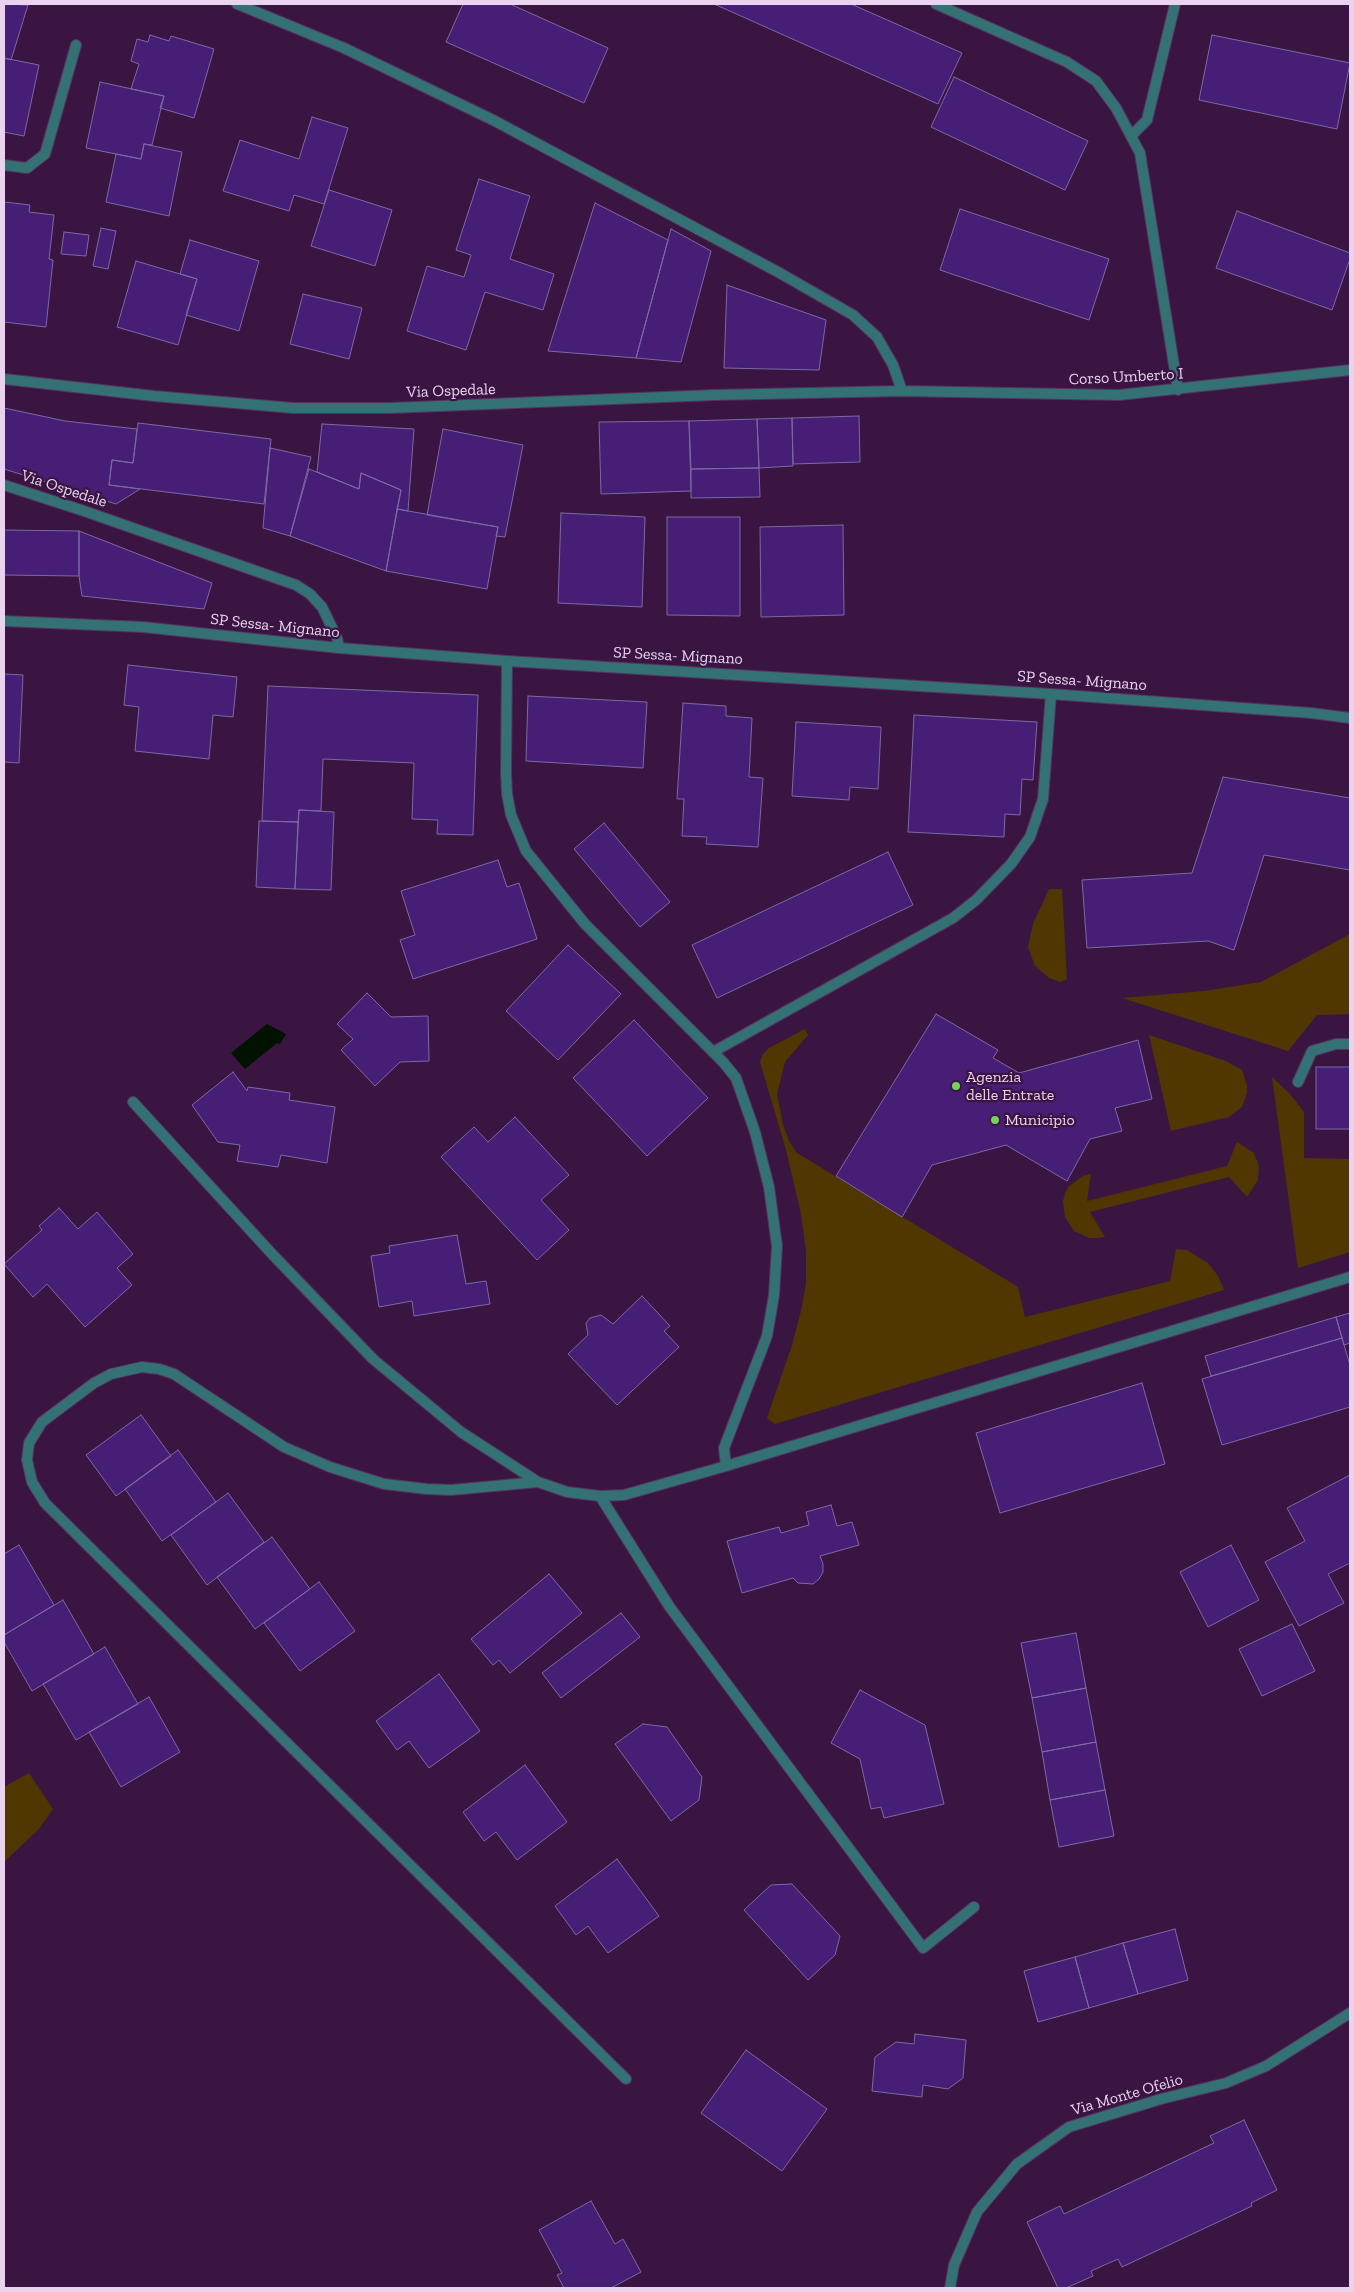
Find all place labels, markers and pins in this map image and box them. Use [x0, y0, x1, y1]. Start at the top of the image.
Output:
place label: Agenzia delle Entrate [966, 1067, 1054, 1105]
marker: Agenzia delle Entrate [950, 1080, 962, 1092]
place label: Municipio [1005, 1110, 1075, 1130]
marker: Municipio [989, 1114, 1001, 1126]

